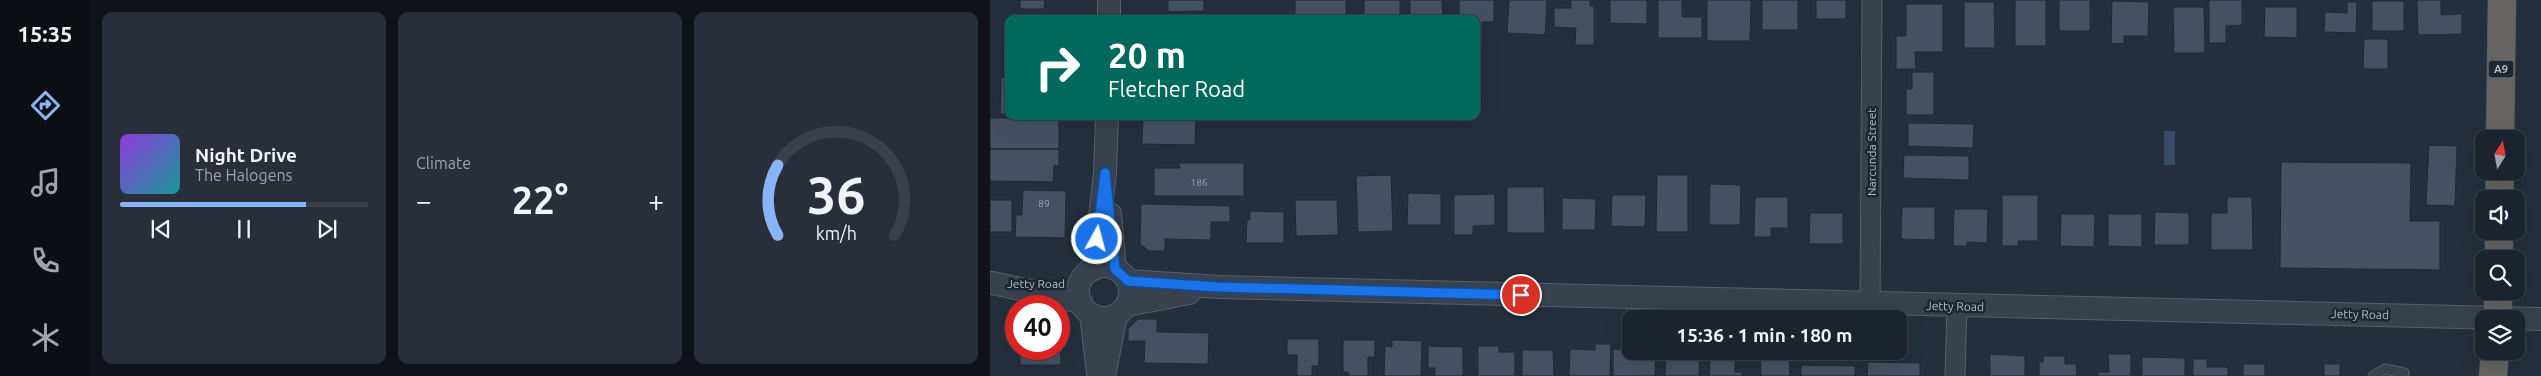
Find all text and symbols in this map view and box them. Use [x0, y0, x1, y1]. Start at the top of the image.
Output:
text: 15:35 [17, 21, 73, 46]
icon: right [1025, 35, 1090, 100]
text: 20 m [1108, 35, 1186, 75]
road number: A9 [2488, 61, 2514, 78]
text: Fletcher Road [1108, 76, 1245, 101]
icon: directions [28, 88, 63, 123]
street label: Narcunda Street [1865, 108, 1878, 196]
north arrow [2475, 130, 2525, 180]
map controls [2475, 130, 2525, 360]
text: Night Drive [195, 144, 297, 166]
text: Climate [416, 154, 471, 172]
icon: music [28, 165, 63, 200]
text: The Halogens [195, 166, 293, 184]
text: 36 [807, 166, 865, 224]
house number: 186 [1191, 177, 1208, 188]
text: 22° [512, 179, 568, 221]
text: − [416, 185, 432, 216]
text: + [648, 185, 664, 216]
button: sound [2475, 190, 2525, 240]
house number: 89 [1038, 198, 1050, 209]
position arrow [1070, 212, 1122, 264]
icon: previous [147, 215, 175, 243]
icon: pause [230, 215, 258, 243]
icon: next [313, 215, 341, 243]
text: km/h [815, 223, 857, 243]
icon: phone [28, 243, 63, 278]
button: search [2475, 250, 2525, 300]
pin [1500, 274, 1542, 316]
street label: Jetty Road [1007, 277, 1065, 290]
icon: arrive [1507, 281, 1535, 309]
speed limit sign: 40 [1005, 295, 1070, 360]
street label: Jetty Road [1926, 299, 1984, 313]
street label: Jetty Road [2331, 307, 2389, 321]
button: layers [2475, 310, 2525, 360]
icon: climate [28, 320, 63, 355]
text: 15:36 · 1 min · 180 m [1677, 324, 1852, 346]

